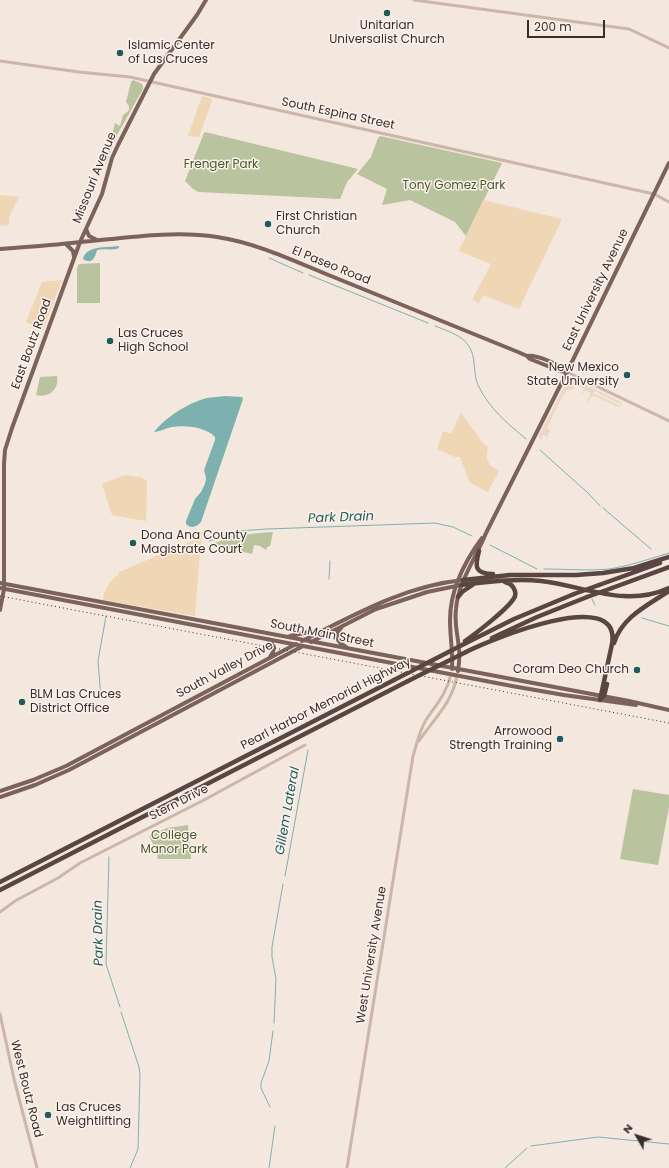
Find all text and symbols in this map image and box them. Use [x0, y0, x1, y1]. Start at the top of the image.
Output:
marker: Unitarian Universalist Church [382, 8, 392, 18]
scale bar [529, 12, 607, 38]
text: 200 m [534, 18, 572, 35]
place label: Unitarian Universalist Church [329, 19, 445, 47]
place label: Islamic Center of Las Cruces [128, 39, 215, 67]
marker: Islamic Center of Las Cruces [115, 48, 125, 58]
street label: South Espina Street [280, 95, 396, 133]
street label: Missouri Avenue [70, 130, 120, 226]
park label: Frenger Park [184, 158, 258, 172]
park label: Tony Gomez Park [402, 179, 506, 193]
place label: First Christian Church [276, 210, 357, 238]
marker: First Christian Church [263, 219, 273, 229]
street label: East University Avenue [560, 227, 632, 353]
street label: El Paseo Road [290, 244, 372, 288]
street label: East Boutz Road [9, 297, 55, 391]
place label: Las Cruces High School [118, 327, 189, 355]
marker: Las Cruces High School [105, 336, 115, 346]
place label: New Mexico State University [527, 361, 619, 389]
marker: New Mexico State University [622, 370, 632, 380]
water label: Park Drain [308, 509, 374, 527]
place label: Dona Ana County Magistrate Court [141, 529, 247, 557]
marker: Dona Ana County Magistrate Court [128, 538, 138, 548]
street label: South Main Street [269, 617, 375, 651]
street label: South Valley Drive [174, 638, 276, 702]
street label: Pearl Harbor Memorial Highway [239, 655, 413, 753]
place label: Coram Deo Church [513, 663, 629, 677]
marker: Coram Deo Church [632, 665, 642, 675]
place label: BLM Las Cruces District Office [30, 688, 121, 716]
marker: BLM Las Cruces District Office [17, 697, 27, 707]
place label: Arrowood Strength Training [449, 725, 552, 753]
marker: Arrowood Strength Training [555, 734, 565, 744]
water label: Gillem Lateral [273, 766, 303, 856]
street label: Stern Drive [147, 782, 211, 824]
park label: College Manor Park [140, 829, 208, 857]
street label: West University Avenue [354, 885, 390, 1025]
water label: Park Drain [91, 900, 107, 966]
street label: West Boutz Road [7, 1039, 45, 1139]
place label: Las Cruces Weightlifting [56, 1101, 131, 1129]
marker: Las Cruces Weightlifting [43, 1110, 53, 1120]
north arrow [617, 1116, 657, 1156]
text: N [619, 1120, 636, 1137]

